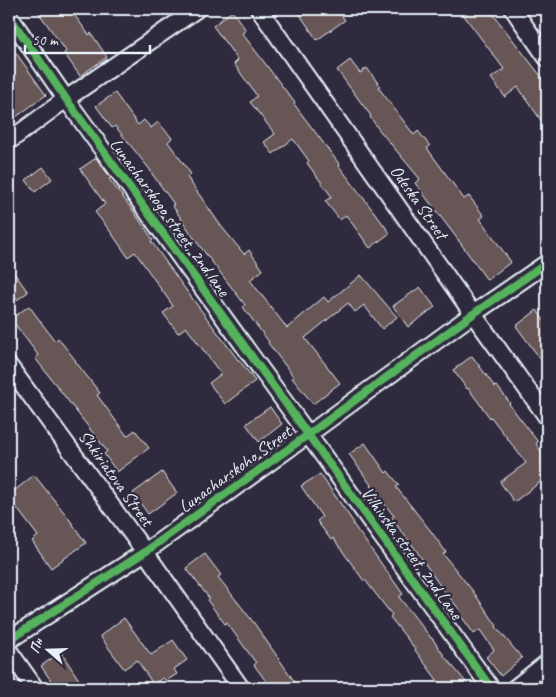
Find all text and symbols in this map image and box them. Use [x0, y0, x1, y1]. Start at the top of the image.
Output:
scale bar [25, 22, 150, 54]
text: 50 m [32, 31, 59, 50]
street label: Lunacharskogo street, 2nd lane [105, 134, 235, 301]
street label: Odeska Street [386, 161, 454, 246]
street label: Lunacharskoho Street [174, 419, 297, 517]
street label: Shkiriatova Street [74, 426, 159, 532]
street label: Vilhivska street, 2nd Lane [357, 482, 468, 624]
north arrow [22, 624, 72, 674]
text: Пн [26, 635, 47, 656]

